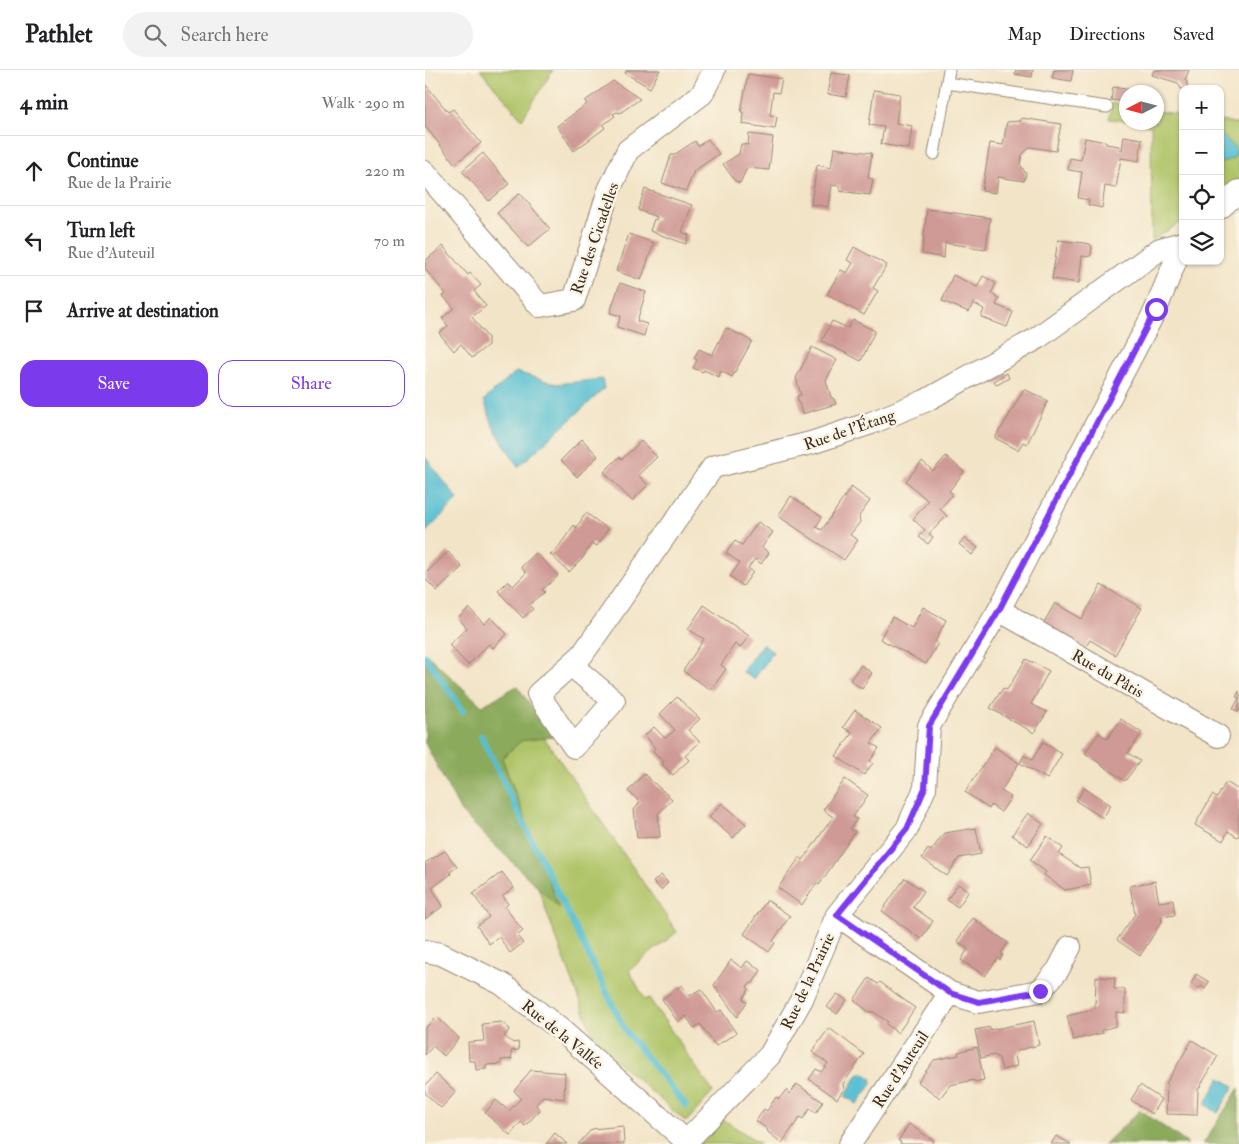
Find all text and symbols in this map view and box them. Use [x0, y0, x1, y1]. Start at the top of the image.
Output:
search box [123, 12, 473, 57]
text: Pathlet [25, 19, 93, 50]
icon: search [141, 21, 169, 49]
text: Search here [181, 23, 268, 47]
text: Map [1008, 23, 1041, 46]
text: Directions [1069, 23, 1145, 46]
text: Saved [1173, 23, 1214, 46]
north arrow [1119, 85, 1164, 130]
map controls [1179, 85, 1224, 265]
button: + [1179, 85, 1224, 130]
text: 4 min [20, 89, 68, 116]
text: Walk · 290 m [322, 93, 405, 113]
button: − [1179, 130, 1224, 175]
text: Continue [67, 149, 138, 173]
icon: ahead [20, 157, 48, 185]
text: 220 m [365, 161, 405, 181]
text: Rue de la Prairie [67, 173, 171, 193]
button: locate [1179, 175, 1224, 220]
street label: Rue des Cicadelles [566, 180, 623, 297]
text: Turn left [67, 219, 135, 243]
button: layers [1179, 220, 1224, 265]
icon: left [20, 227, 48, 255]
text: 70 m [374, 231, 405, 251]
text: Rue d'Auteuil [67, 243, 155, 263]
icon: arrive [20, 297, 48, 325]
route start [1145, 298, 1168, 321]
text: Arrive at destination [67, 299, 219, 323]
button: Save [20, 360, 208, 407]
button: Share [218, 360, 405, 407]
street label: Rue de l'Étang [801, 404, 899, 455]
street label: Rue du Pâtis [1068, 645, 1147, 702]
street label: Rue de la Prairie [777, 930, 839, 1033]
route end [1029, 980, 1052, 1003]
street label: Rue de la Vallée [517, 996, 608, 1074]
street label: Rue d'Auteuil [869, 1027, 933, 1112]

